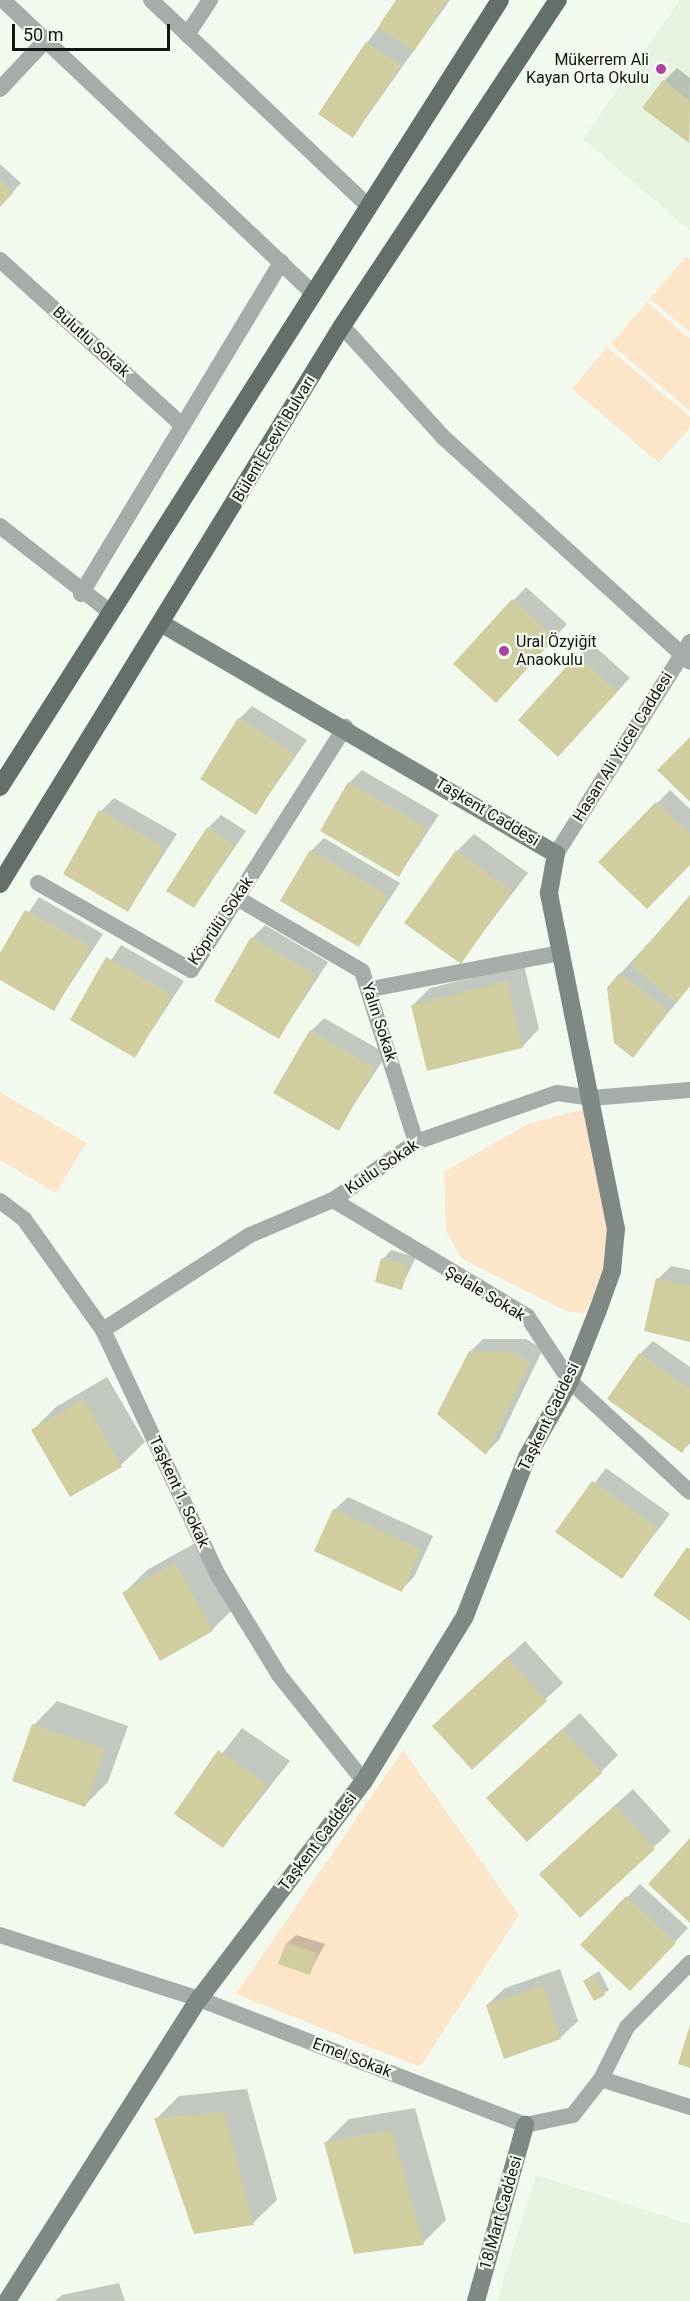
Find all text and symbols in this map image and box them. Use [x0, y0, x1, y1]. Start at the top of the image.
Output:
scale bar [15, 12, 172, 50]
text: 50 m [23, 24, 63, 45]
place label: Mükerrem Ali Kayan Orta Okulu [526, 50, 649, 88]
marker: Mükerrem Ali Kayan Orta Okulu [654, 62, 668, 76]
street label: Bulutlu Sokak [49, 302, 133, 382]
street label: Bülent Ecevit Bulvarı [229, 372, 319, 506]
place label: Ural Özyiğit Anaokulu [516, 632, 597, 670]
marker: Ural Özyiğit Anaokulu [497, 644, 511, 658]
street label: Hasan Ali Yücel Caddesi [569, 669, 677, 825]
street label: Taşkent Caddesi [432, 773, 542, 851]
street label: Köprülü Sokak [184, 873, 258, 969]
street label: Yalın Sokak [357, 980, 401, 1064]
street label: Kutlu Sokak [342, 1136, 422, 1198]
street label: Şelale Sokak [441, 1262, 529, 1326]
street label: Taşkent Caddesi [515, 1360, 583, 1474]
street label: Taşkent 1. Sokak [145, 1433, 213, 1551]
street label: Taşkent Caddesi [275, 1789, 361, 1895]
street label: Emel Sokak [310, 2034, 394, 2082]
street label: 18 Mart Caddesi [476, 2154, 526, 2272]

